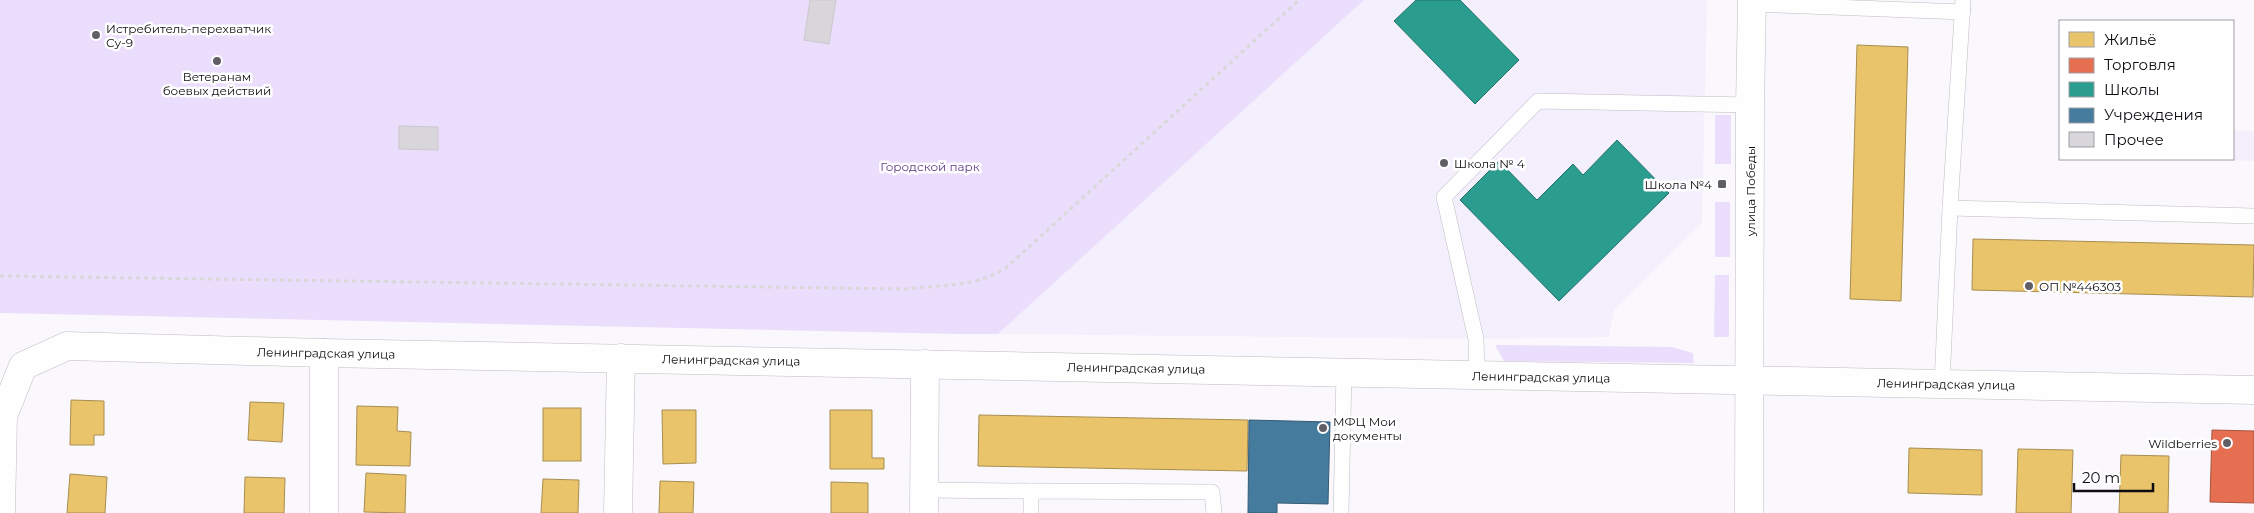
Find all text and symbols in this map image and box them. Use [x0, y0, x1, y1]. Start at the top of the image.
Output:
legend [2059, 20, 2234, 160]
place label: Истребитель-перехватчик Су-9 [106, 21, 271, 50]
marker: Истребитель-перехватчик Су-9 [90, 29, 102, 41]
text: Жильё [2104, 30, 2157, 49]
marker: Ветеранам боевых действий [211, 55, 223, 67]
text: Торговля [2104, 55, 2176, 74]
place label: Ветеранам боевых действий [163, 69, 271, 98]
text: Школы [2104, 80, 2160, 99]
text: Учреждения [2104, 105, 2203, 124]
text: Прочее [2104, 130, 2164, 149]
street label: улица Победы [1743, 146, 1758, 237]
place label: Школа № 4 [1454, 156, 1525, 171]
marker: Школа № 4 [1438, 157, 1450, 169]
park label: Городской парк [880, 159, 980, 174]
place label: Школа №4 [1645, 177, 1712, 192]
marker: Школа №4 [1716, 178, 1728, 190]
place label: ОП №446303 [2039, 279, 2121, 294]
marker: ОП №446303 [2023, 280, 2035, 292]
street label: Ленинградская улица [257, 344, 395, 362]
street label: Ленинградская улица [662, 351, 800, 369]
street label: Ленинградская улица [1067, 359, 1205, 377]
street label: Ленинградская улица [1472, 368, 1610, 386]
street label: Ленинградская улица [1877, 375, 2015, 393]
place label: МФЦ Мои документы [1333, 414, 1402, 443]
marker: МФЦ Мои документы [1317, 422, 1329, 434]
place label: Wildberries [2148, 436, 2217, 451]
marker: Wildberries [2221, 437, 2233, 449]
scale bar [2074, 460, 2153, 492]
text: 20 m [2082, 468, 2120, 487]

